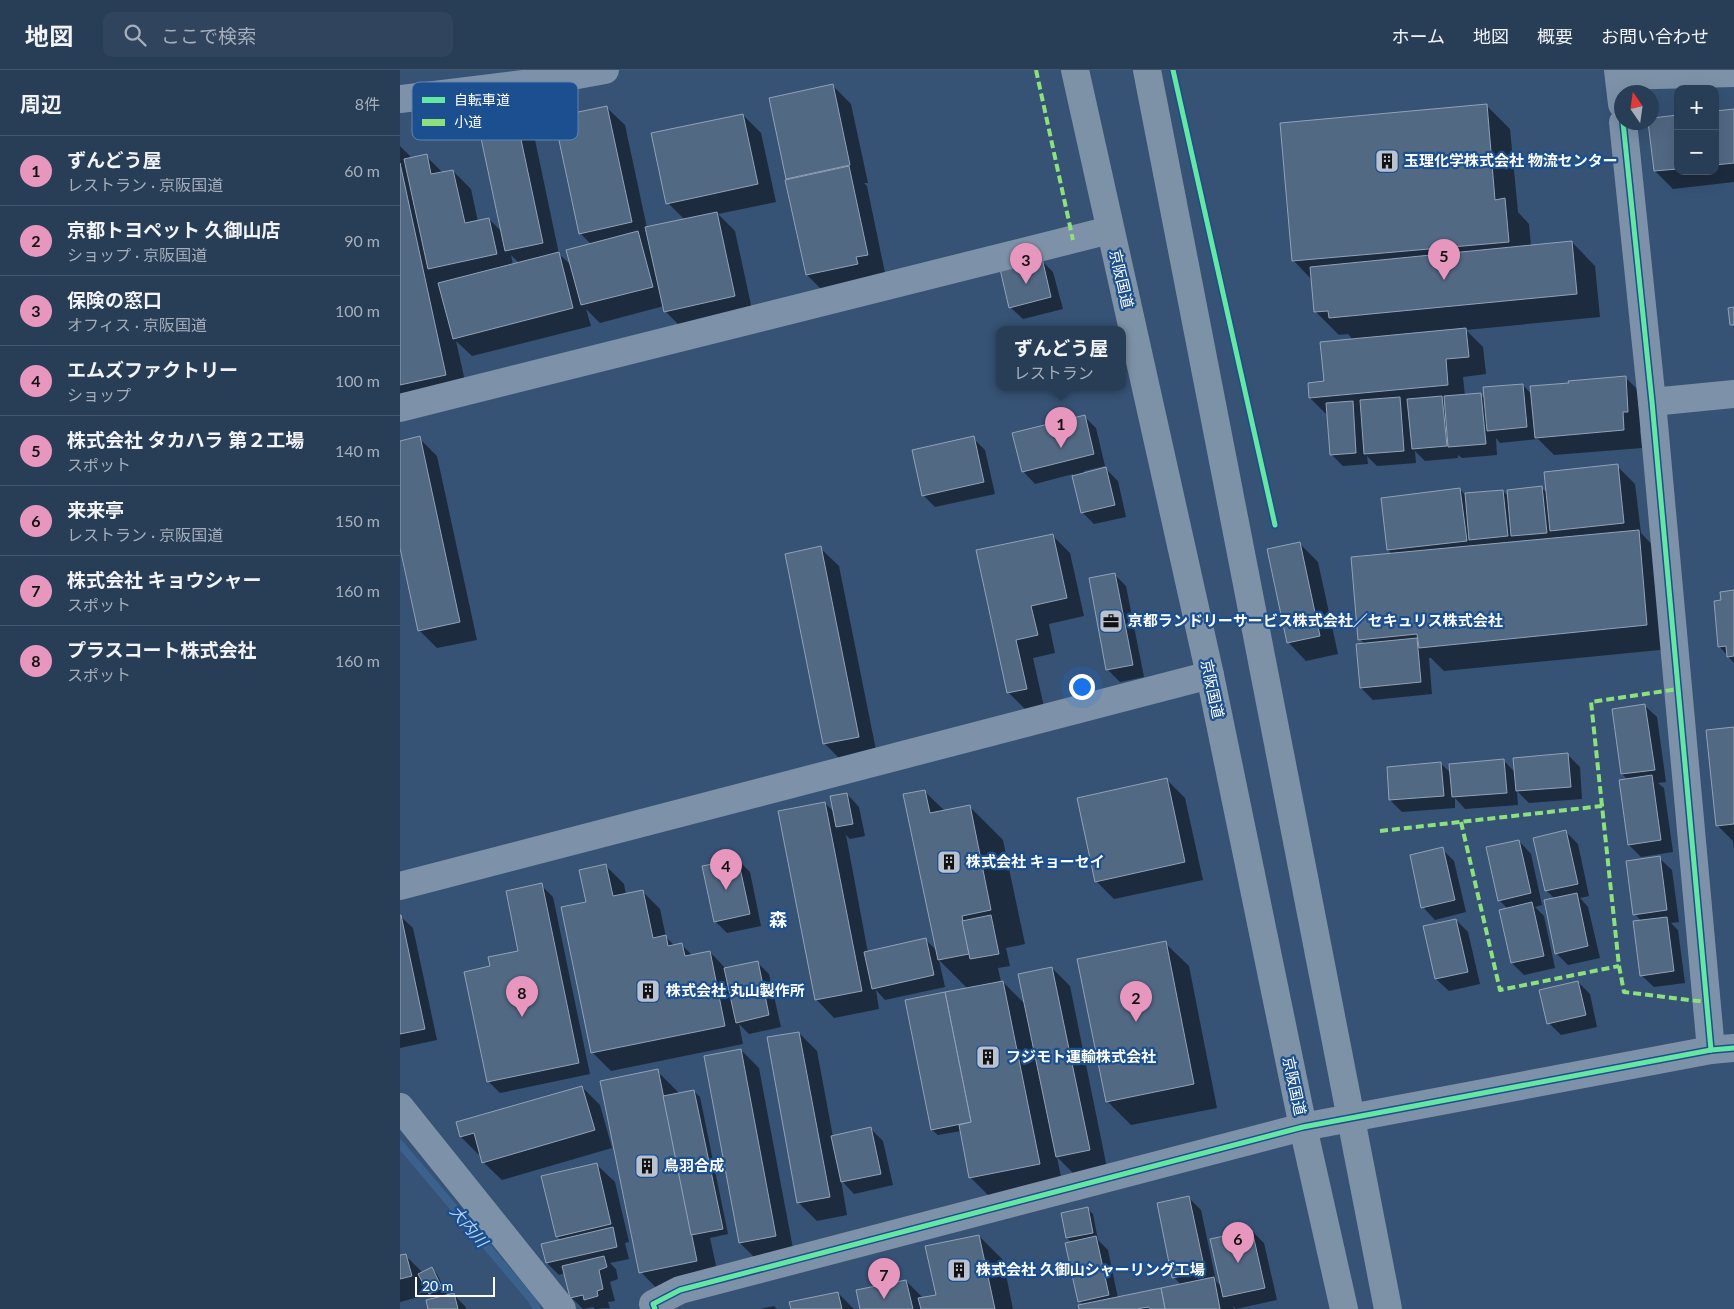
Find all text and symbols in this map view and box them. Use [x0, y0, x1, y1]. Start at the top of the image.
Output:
search box [103, 12, 453, 57]
text: 地図 [25, 21, 73, 50]
icon: search [121, 21, 149, 49]
text: ここで検索 [161, 24, 256, 47]
text: ホーム [1392, 25, 1445, 47]
text: 地図 [1473, 25, 1509, 47]
text: 概要 [1537, 25, 1573, 47]
text: お問い合わせ [1601, 25, 1709, 47]
legend [412, 82, 578, 140]
north arrow [1614, 85, 1659, 130]
map controls [1674, 85, 1719, 175]
button: + [1674, 85, 1719, 130]
text: 周辺 [20, 91, 62, 116]
text: 自転車道 [454, 91, 510, 108]
text: 8件 [355, 94, 380, 113]
text: 小道 [454, 113, 482, 130]
button: − [1674, 130, 1719, 175]
text: ずんどう屋 [67, 148, 161, 171]
building icon: 玉理化学株式会社 物流センター [1374, 148, 1400, 174]
place label: 玉理化学株式会社 物流センター [1404, 151, 1618, 169]
text: 1 [31, 161, 41, 180]
text: 60 m [344, 161, 380, 180]
text: レストラン · 京阪国道 [67, 175, 223, 194]
text: 京都トヨペット 久御山店 [67, 218, 281, 241]
text: 2 [31, 231, 41, 250]
text: 90 m [344, 231, 380, 250]
pin: 5 [1428, 239, 1460, 280]
pin: 3 [1010, 243, 1042, 284]
text: ショップ · 京阪国道 [67, 245, 207, 264]
street label: 京阪国道 [1106, 248, 1137, 310]
text: 保険の窓口 [67, 288, 162, 311]
text: 3 [31, 301, 41, 320]
text: 100 m [335, 301, 380, 320]
text: オフィス · 京阪国道 [67, 315, 207, 334]
popup [996, 326, 1126, 391]
text: ずんどう屋 [1014, 336, 1108, 359]
text: エムズファクトリー [67, 358, 238, 381]
text: レストラン [1014, 363, 1094, 382]
text: 4 [31, 371, 41, 390]
text: 100 m [335, 371, 380, 390]
text: ショップ [67, 385, 131, 404]
pin: 1 [1045, 407, 1077, 448]
text: 株式会社 タカハラ 第２工場 [67, 428, 304, 451]
text: 5 [31, 441, 41, 460]
text: 140 m [335, 441, 380, 460]
text: スポット [67, 455, 131, 474]
text: 来来亭 [67, 498, 124, 521]
text: 6 [31, 511, 41, 530]
text: 150 m [335, 511, 380, 530]
text: レストラン · 京阪国道 [67, 525, 223, 544]
text: 株式会社 キョウシャー [67, 568, 262, 591]
text: 7 [31, 581, 41, 600]
text: 160 m [335, 581, 380, 600]
text: スポット [67, 595, 131, 614]
office icon: 京都ランドリーサービス株式会社／セキュリス株式会社 [1098, 608, 1124, 634]
place label: 京都ランドリーサービス株式会社／セキュリス株式会社 [1128, 611, 1503, 629]
text: プラスコート株式会社 [67, 638, 257, 661]
text: 8 [31, 651, 41, 670]
text: 160 m [335, 651, 380, 670]
street label: 京阪国道 [1198, 658, 1228, 720]
text: スポット [67, 665, 131, 684]
your location [1069, 674, 1095, 700]
pin: 4 [710, 849, 742, 890]
building icon: 株式会社 キョーセイ [936, 849, 962, 875]
place label: 株式会社 キョーセイ [966, 852, 1105, 870]
district label: 森 [769, 908, 787, 930]
pin: 8 [506, 976, 538, 1017]
building icon: 株式会社 丸山製作所 [635, 978, 661, 1004]
place label: 株式会社 丸山製作所 [666, 981, 805, 999]
pin: 2 [1120, 981, 1152, 1022]
building icon: フジモト運輸株式会社 [975, 1044, 1001, 1070]
place label: フジモト運輸株式会社 [1006, 1047, 1156, 1065]
street label: 京阪国道 [1280, 1055, 1310, 1117]
building icon: 鳥羽合成 [634, 1153, 660, 1179]
place label: 鳥羽合成 [664, 1156, 724, 1174]
water label: 大内川 [447, 1201, 493, 1252]
pin: 6 [1222, 1222, 1254, 1263]
building icon: 株式会社 久御山シャーリング工場 [946, 1257, 972, 1283]
pin: 7 [868, 1258, 900, 1299]
place label: 株式会社 久御山シャーリング工場 [976, 1260, 1205, 1278]
scale bar [415, 1274, 495, 1297]
text: 20 m [422, 1277, 453, 1294]

